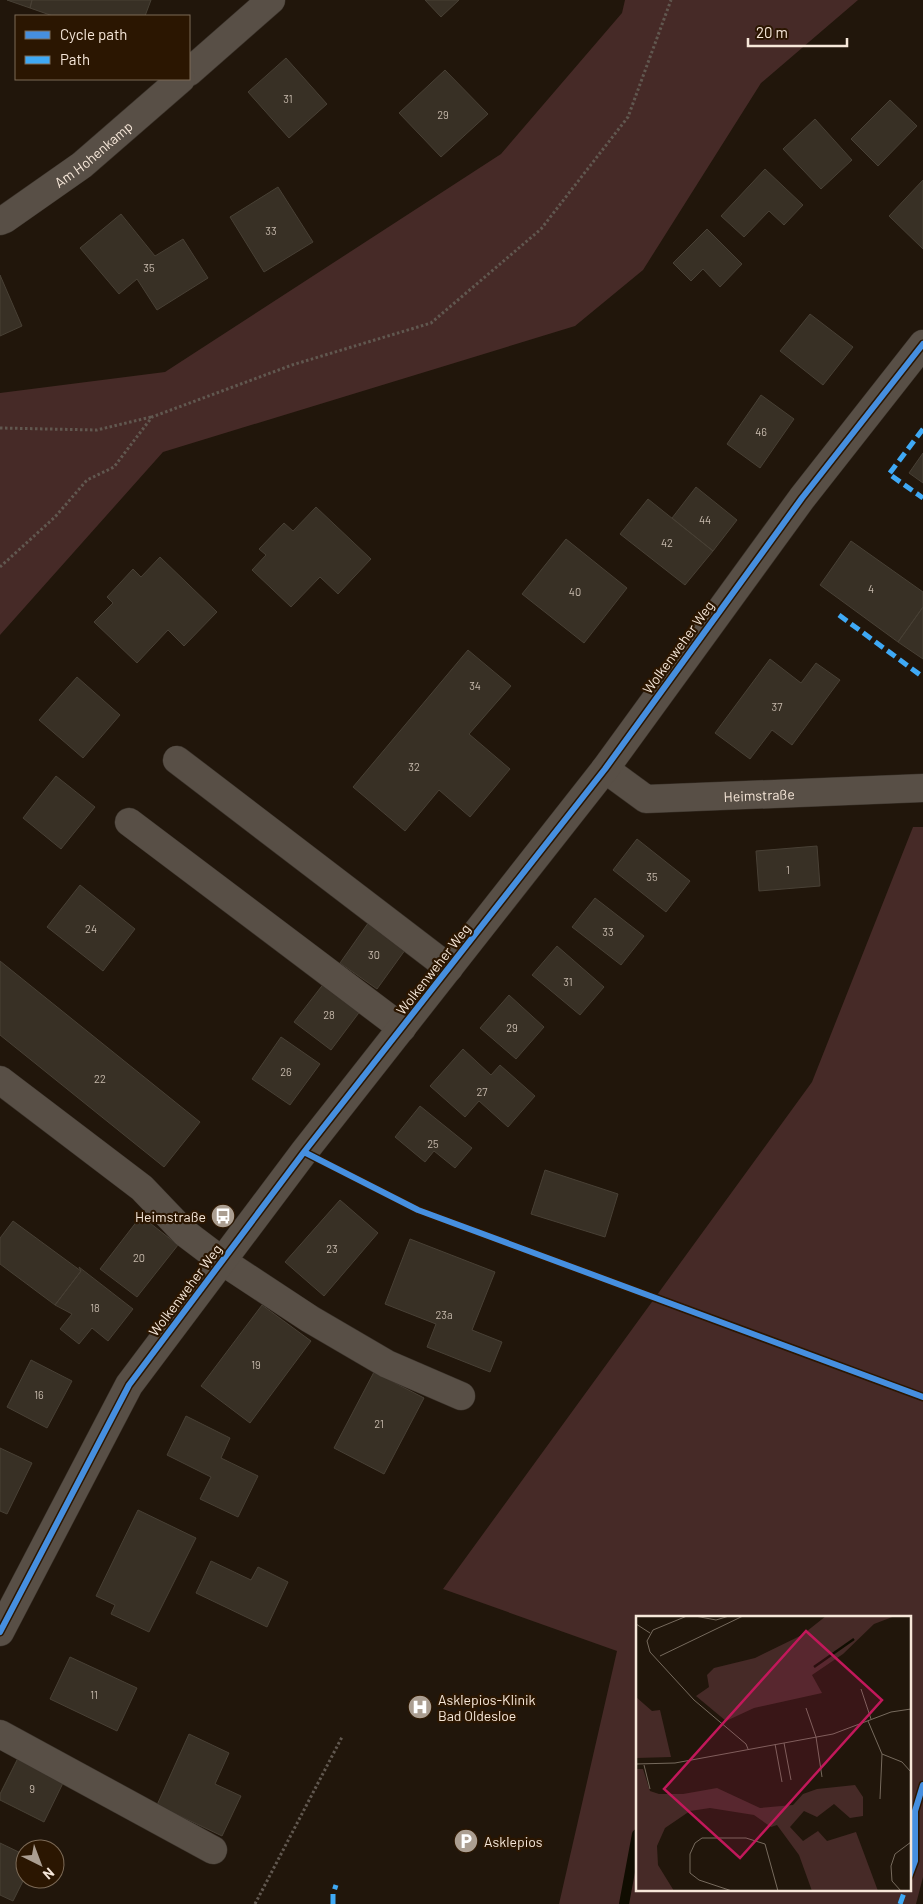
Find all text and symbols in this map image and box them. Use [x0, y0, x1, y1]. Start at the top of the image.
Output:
legend [15, 15, 190, 80]
scale bar [748, 15, 847, 47]
text: 20 m [756, 23, 788, 41]
text: Cycle path [60, 25, 127, 43]
text: Path [60, 50, 90, 68]
house number: 31 [283, 92, 293, 105]
house number: 29 [437, 108, 449, 121]
street label: Am Hohenkamp [51, 117, 135, 190]
house number: 33 [265, 224, 277, 237]
house number: 35 [143, 261, 155, 274]
house number: 46 [755, 425, 767, 438]
house number: 44 [699, 513, 711, 526]
house number: 42 [661, 536, 673, 549]
house number: 4 [868, 582, 874, 595]
house number: 40 [569, 585, 581, 598]
street label: Wolkenweher Weg [639, 597, 717, 697]
house number: 34 [469, 679, 481, 692]
house number: 37 [772, 700, 782, 713]
house number: 32 [408, 760, 420, 773]
street label: Heimstraße [723, 785, 795, 804]
house number: 1 [786, 863, 790, 876]
house number: 35 [646, 870, 658, 883]
street label: Wolkenweher Weg [392, 920, 474, 1018]
house number: 24 [85, 922, 97, 935]
house number: 33 [602, 925, 614, 938]
house number: 30 [368, 948, 380, 961]
house number: 31 [563, 975, 573, 988]
house number: 28 [323, 1008, 335, 1021]
house number: 29 [506, 1021, 518, 1034]
house number: 26 [280, 1065, 292, 1078]
house number: 22 [94, 1072, 106, 1085]
house number: 27 [476, 1085, 488, 1098]
house number: 25 [427, 1137, 439, 1150]
bus stop icon: Heimstraße [210, 1203, 236, 1229]
place label: Heimstraße [135, 1208, 206, 1225]
street label: Wolkenweher Weg [145, 1241, 225, 1339]
house number: 23 [326, 1242, 338, 1255]
house number: 20 [133, 1251, 145, 1264]
house number: 18 [90, 1301, 100, 1314]
house number: 23a [435, 1308, 453, 1321]
house number: 19 [251, 1358, 261, 1371]
house number: 16 [34, 1388, 44, 1401]
house number: 21 [374, 1417, 384, 1430]
inset map [636, 1616, 910, 1892]
house number: 11 [90, 1688, 98, 1701]
place label: Asklepios-Klinik Bad Oldesloe [438, 1691, 536, 1724]
hospital icon: Asklepios-Klinik Bad Oldesloe [407, 1694, 433, 1720]
house number: 9 [29, 1782, 35, 1795]
parking icon: Asklepios [453, 1828, 479, 1854]
place label: Asklepios [484, 1833, 543, 1850]
north arrow [15, 1839, 65, 1889]
text: N [40, 1865, 58, 1883]

